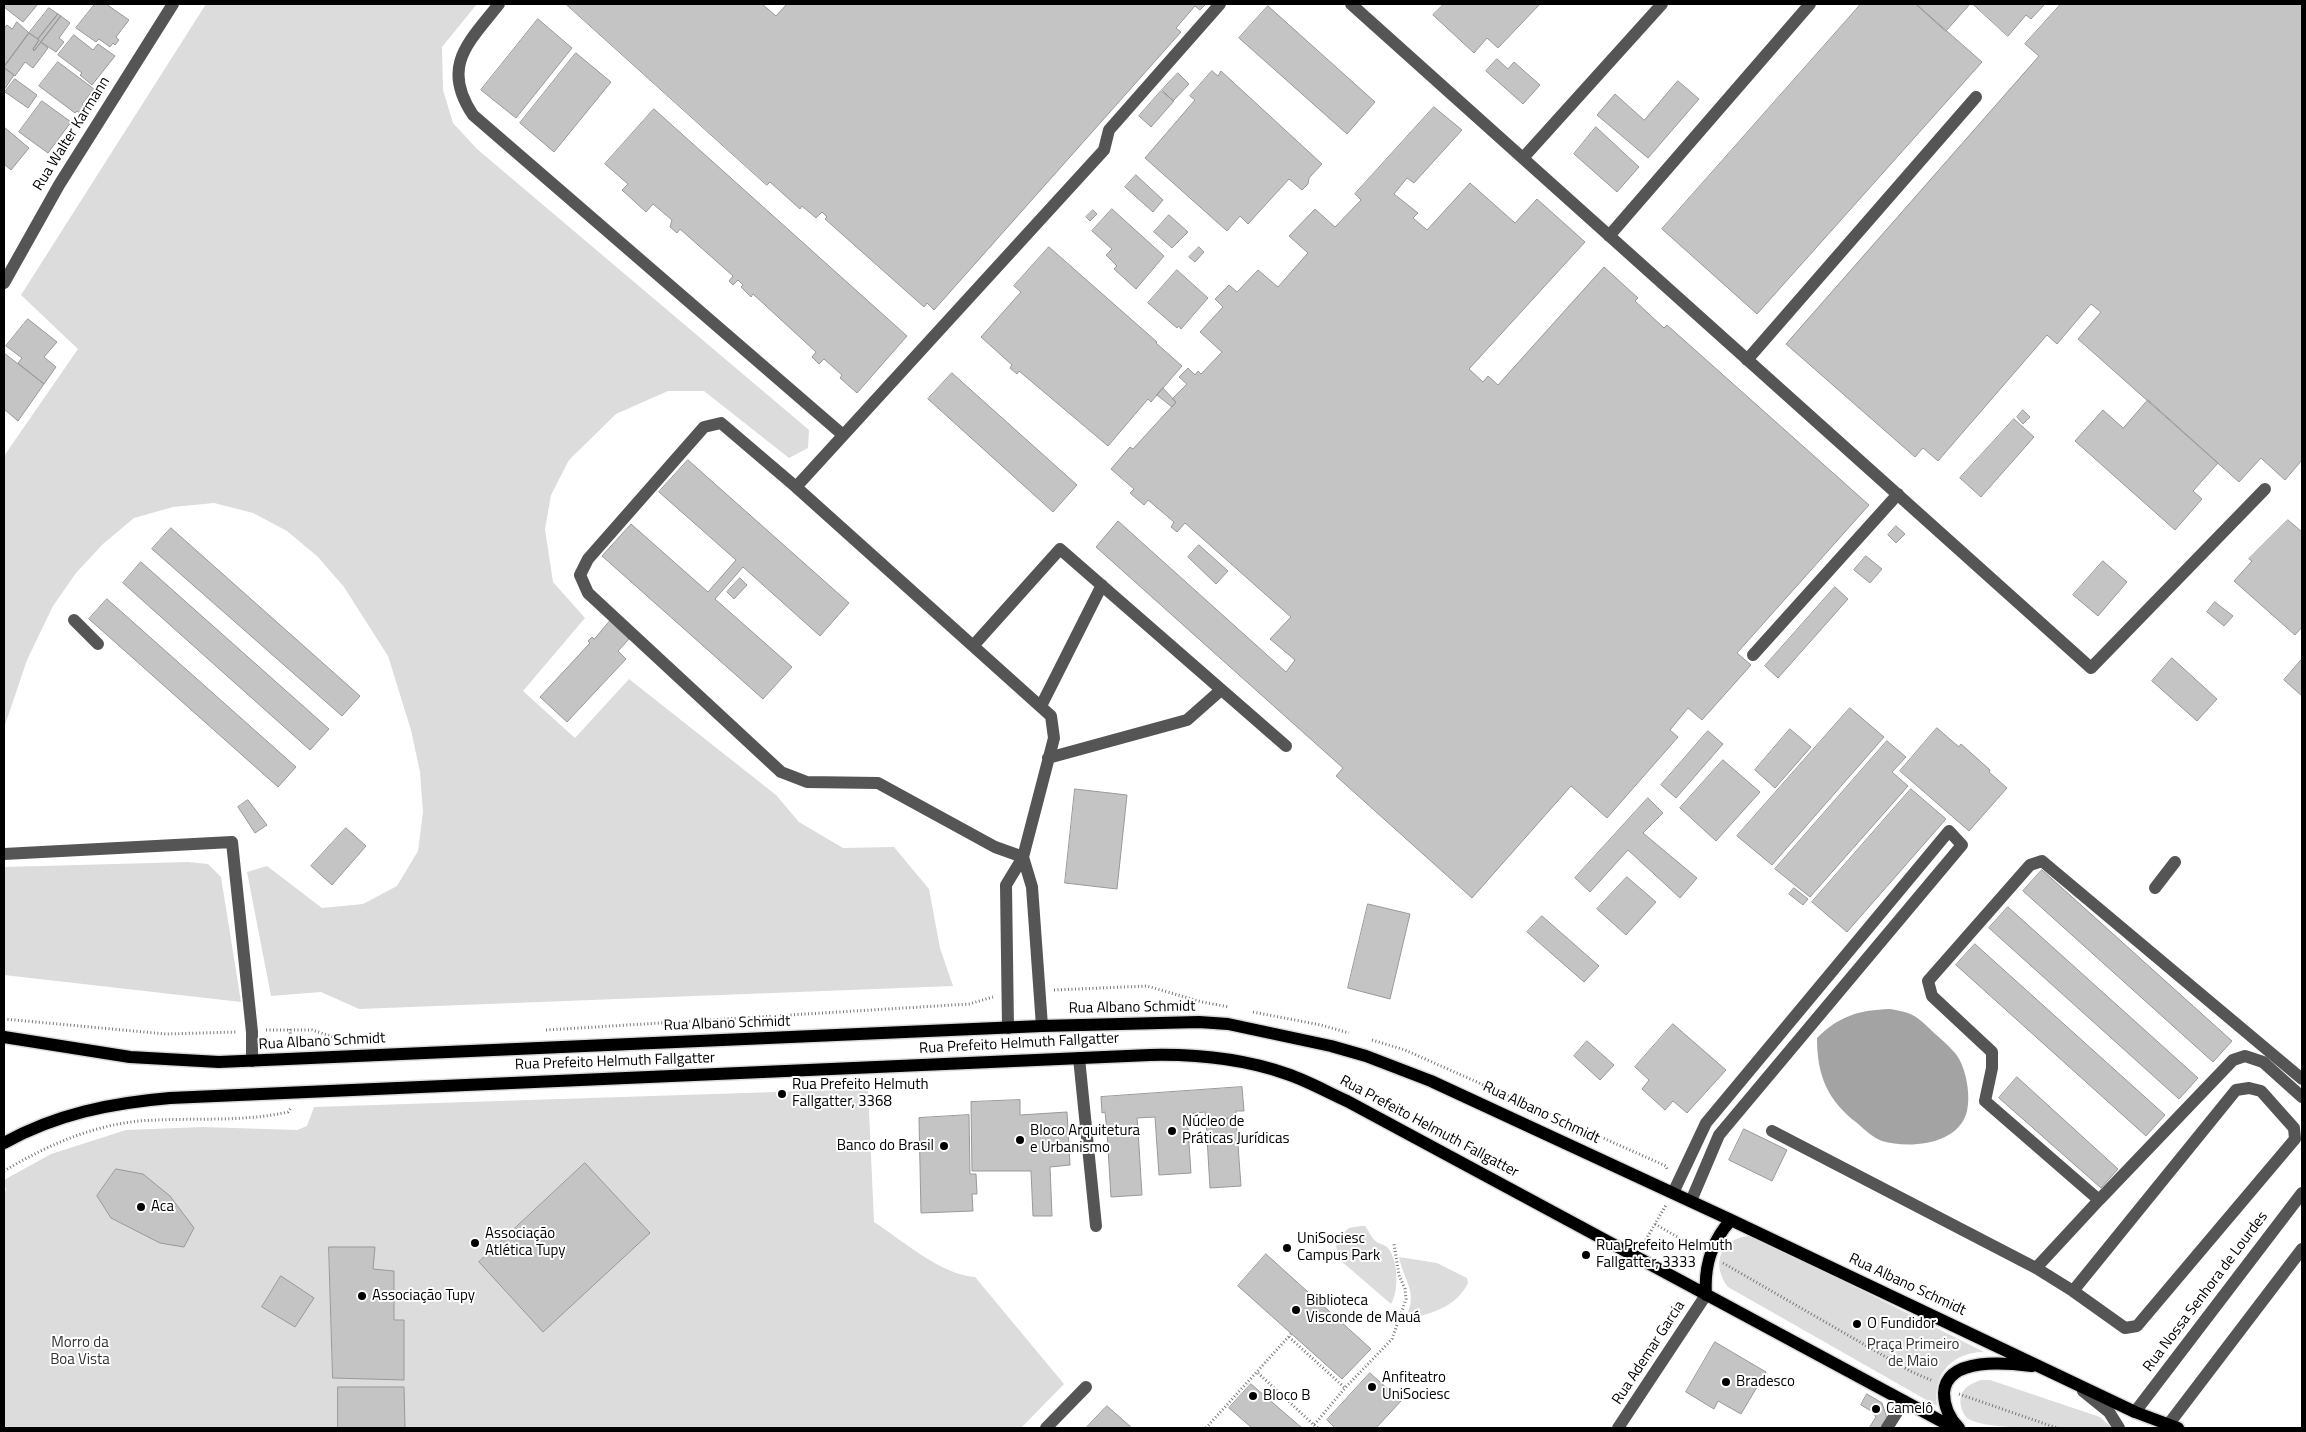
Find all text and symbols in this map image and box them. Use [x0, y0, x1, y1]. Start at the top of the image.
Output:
street label: Rua Walter Karmann [30, 74, 114, 194]
street label: Rua Albano Schmidt [1068, 998, 1196, 1018]
street label: Rua Albano Schmidt [663, 1013, 791, 1035]
street label: Rua Albano Schmidt [258, 1030, 386, 1054]
street label: Rua Prefeito Helmuth Fallgatter [919, 1030, 1119, 1058]
street label: Rua Prefeito Helmuth Fallgatter [515, 1050, 715, 1074]
street label: Rua Prefeito Helmuth Fallgatter [1336, 1072, 1522, 1182]
place label: Rua Prefeito Helmuth Fallgatter, 3368 [792, 1076, 929, 1111]
street label: Rua Albano Schmidt [1480, 1078, 1602, 1148]
marker: Rua Prefeito Helmuth Fallgatter, 3368 [776, 1088, 788, 1100]
place label: Núcleo de Práticas Jurídicas [1182, 1113, 1290, 1148]
place label: Bloco Arquitetura e Urbanismo [1030, 1122, 1140, 1157]
marker: Núcleo de Práticas Jurídicas [1166, 1125, 1178, 1137]
marker: Bloco Arquitetura e Urbanismo [1014, 1134, 1026, 1146]
place label: Banco do Brasil [837, 1137, 934, 1155]
marker: Banco do Brasil [938, 1140, 950, 1152]
place label: Aca [151, 1198, 174, 1216]
marker: Aca [135, 1201, 147, 1213]
street label: Rua Nossa Senhora de Lourdes [2140, 1208, 2272, 1376]
place label: Associação Atlética Tupy [485, 1225, 565, 1260]
place label: UniSociesc Campus Park [1297, 1230, 1380, 1265]
marker: Associação Atlética Tupy [469, 1237, 481, 1249]
place label: Rua Prefeito Helmuth Fallgatter, 3333 [1596, 1237, 1733, 1272]
marker: UniSociesc Campus Park [1281, 1242, 1293, 1254]
marker: Rua Prefeito Helmuth Fallgatter, 3333 [1580, 1249, 1592, 1261]
street label: Rua Albano Schmidt [1846, 1250, 1968, 1320]
place label: Associação Tupy [372, 1287, 475, 1305]
marker: Associação Tupy [356, 1290, 368, 1302]
place label: Biblioteca Visconde de Mauá [1306, 1292, 1421, 1327]
street label: Rua Ademar Garcia [1609, 1298, 1689, 1408]
marker: Biblioteca Visconde de Mauá [1290, 1304, 1302, 1316]
place label: O Fundidor [1867, 1315, 1936, 1333]
marker: O Fundidor [1851, 1318, 1863, 1330]
park label: Morro da Boa Vista [50, 1334, 110, 1369]
park label: Praça Primeiro de Maio [1867, 1336, 1959, 1371]
place label: Anfiteatro UniSociesc [1382, 1369, 1450, 1404]
place label: Bradesco [1736, 1373, 1795, 1391]
marker: Bradesco [1720, 1376, 1732, 1388]
marker: Anfiteatro UniSociesc [1366, 1381, 1378, 1393]
place label: Bloco B [1263, 1387, 1311, 1405]
marker: Bloco B [1247, 1390, 1259, 1402]
place label: Camelô [1886, 1400, 1933, 1418]
marker: Camelô [1870, 1403, 1882, 1415]

